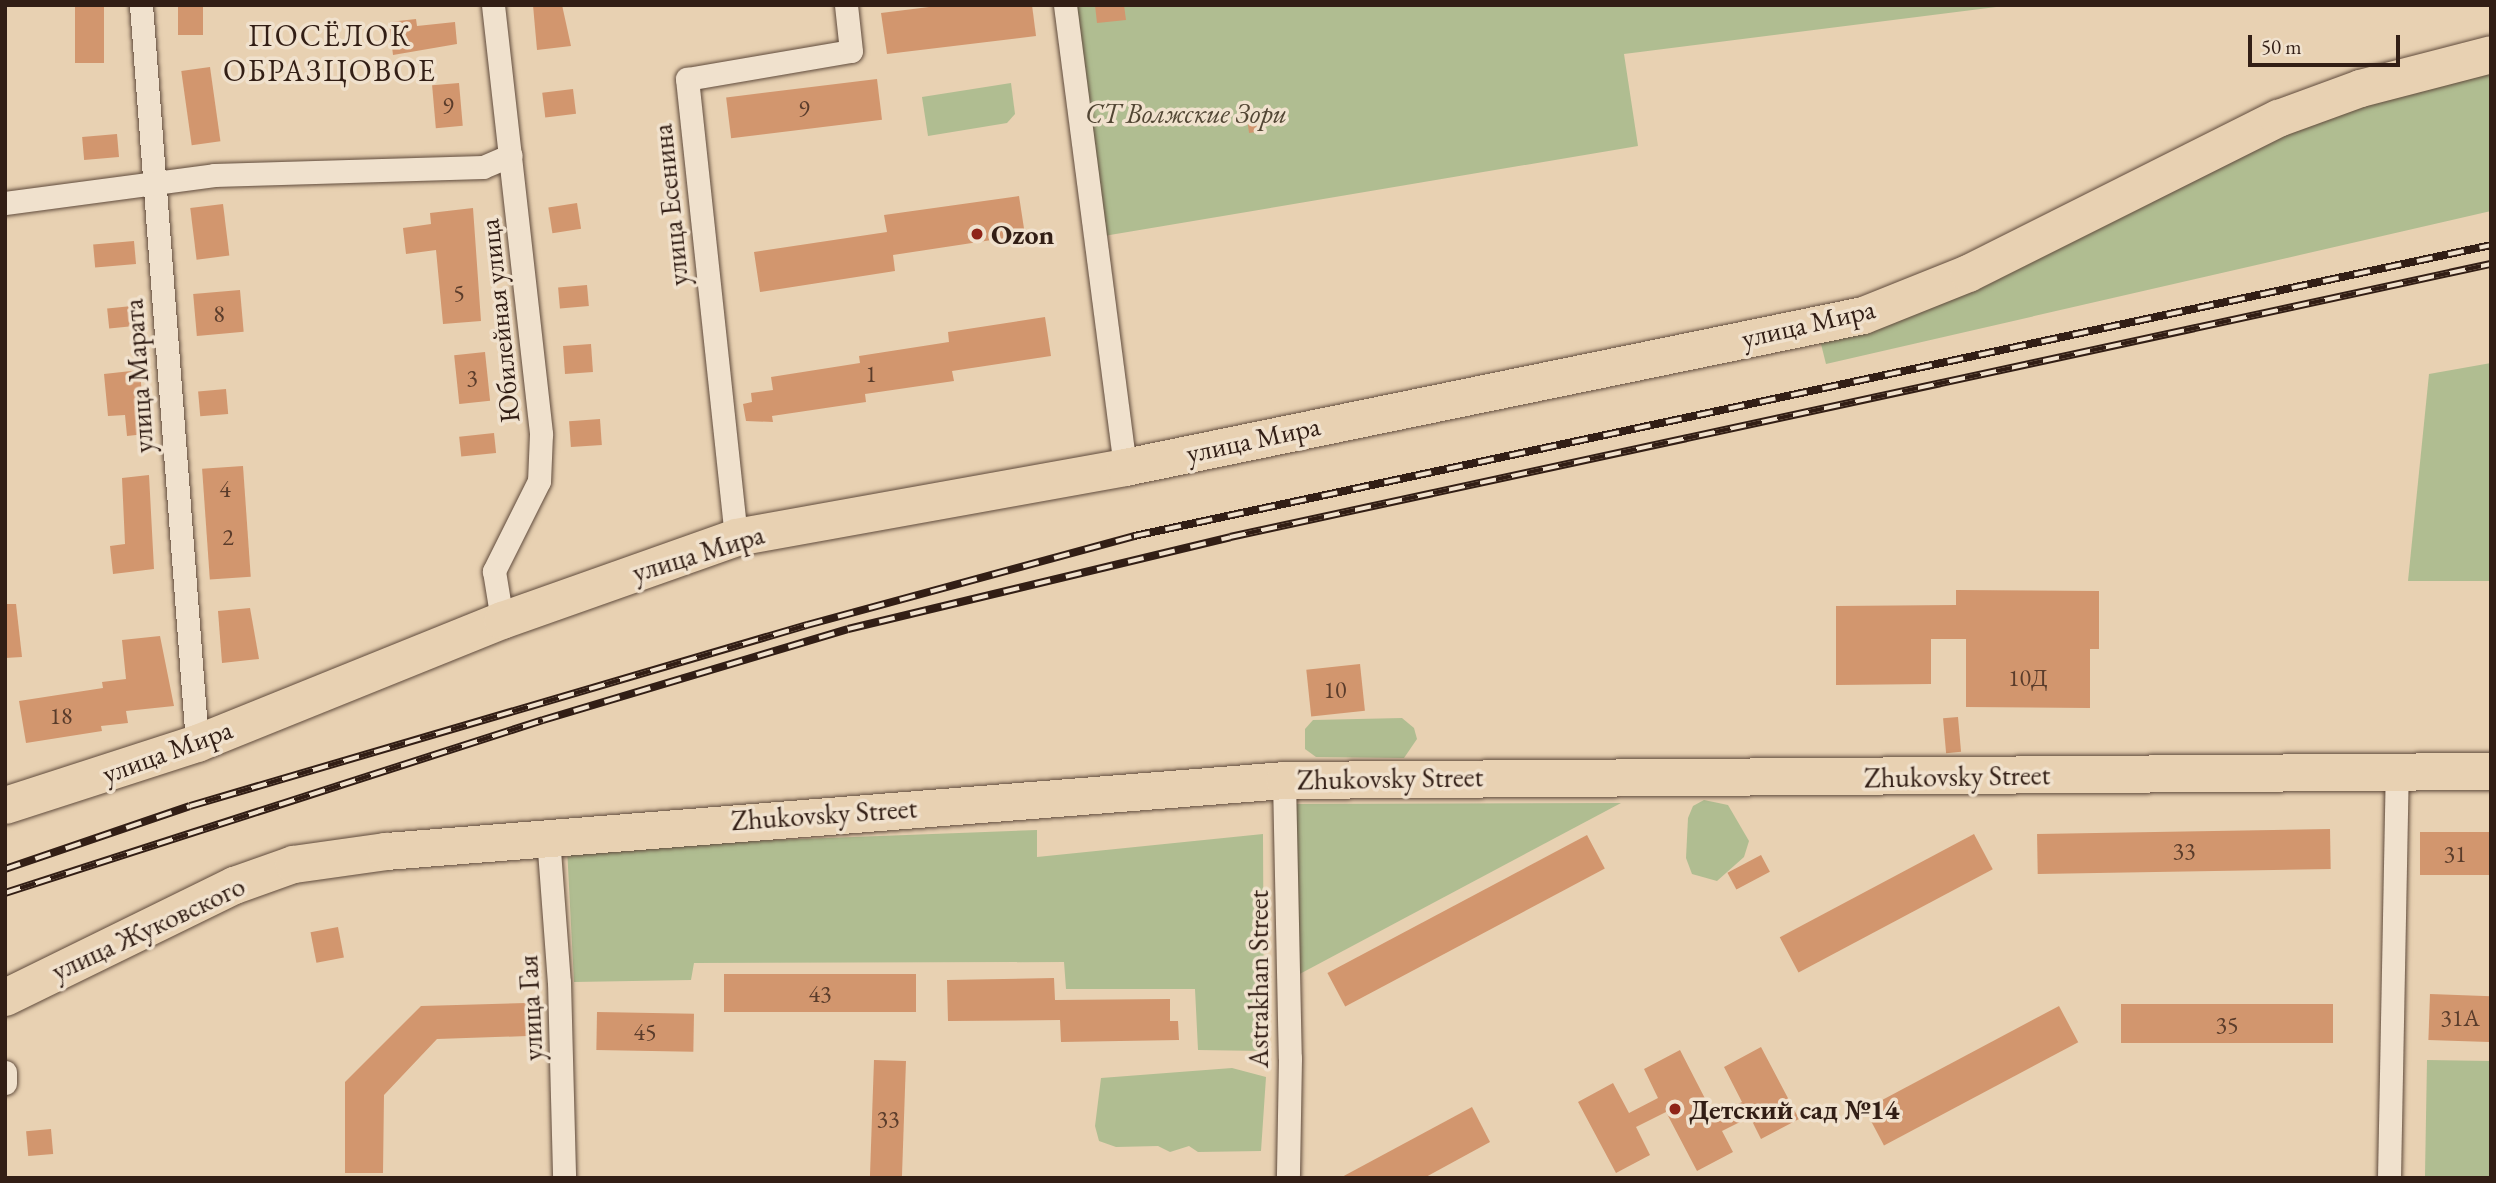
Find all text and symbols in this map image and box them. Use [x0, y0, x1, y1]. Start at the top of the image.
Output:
district label: ПОСЁЛОК ОБРАЗЦОВОЕ [224, 18, 436, 88]
scale bar [2251, 21, 2403, 65]
text: 50 m [2261, 33, 2302, 60]
house number: 9 [442, 92, 454, 120]
house number: 9 [798, 95, 810, 123]
park label: СТ Волжские Зори [1085, 96, 1287, 130]
street label: улица Есенина [645, 122, 695, 288]
street label: Юбилейная улица [472, 217, 526, 425]
place label: Ozon [991, 217, 1054, 251]
marker: Ozon [969, 226, 985, 242]
house number: 5 [453, 279, 465, 307]
street label: улица Мира [1738, 291, 1878, 355]
street label: улица Марата [116, 298, 160, 454]
house number: 8 [213, 300, 225, 328]
house number: 1 [865, 360, 877, 388]
house number: 3 [466, 364, 478, 392]
street label: улица Мира [1183, 408, 1323, 470]
house number: 4 [219, 475, 231, 503]
street label: улица Мира [628, 517, 768, 589]
house number: 2 [222, 523, 234, 551]
house number: 10Д [2008, 664, 2048, 692]
house number: 10 [1323, 676, 1347, 704]
house number: 18 [49, 702, 73, 730]
street label: улица Мира [97, 712, 237, 790]
street label: Zhukovsky Street [1863, 758, 2051, 794]
street label: Zhukovsky Street [1296, 760, 1484, 796]
street label: Zhukovsky Street [730, 791, 918, 837]
house number: 33 [2172, 837, 2196, 865]
house number: 31 [2443, 840, 2467, 868]
street label: улица Жуковского [46, 868, 250, 988]
street label: Astrakhan Street [1241, 890, 1275, 1068]
street label: улица Гая [510, 954, 550, 1062]
house number: 43 [808, 980, 832, 1008]
house number: 31А [2440, 1004, 2480, 1032]
house number: 35 [2215, 1011, 2239, 1039]
house number: 45 [633, 1018, 657, 1046]
place label: Детский сад №14 [1689, 1092, 1899, 1126]
marker: Детский сад №14 [1667, 1101, 1683, 1117]
house number: 33 [876, 1105, 900, 1133]

